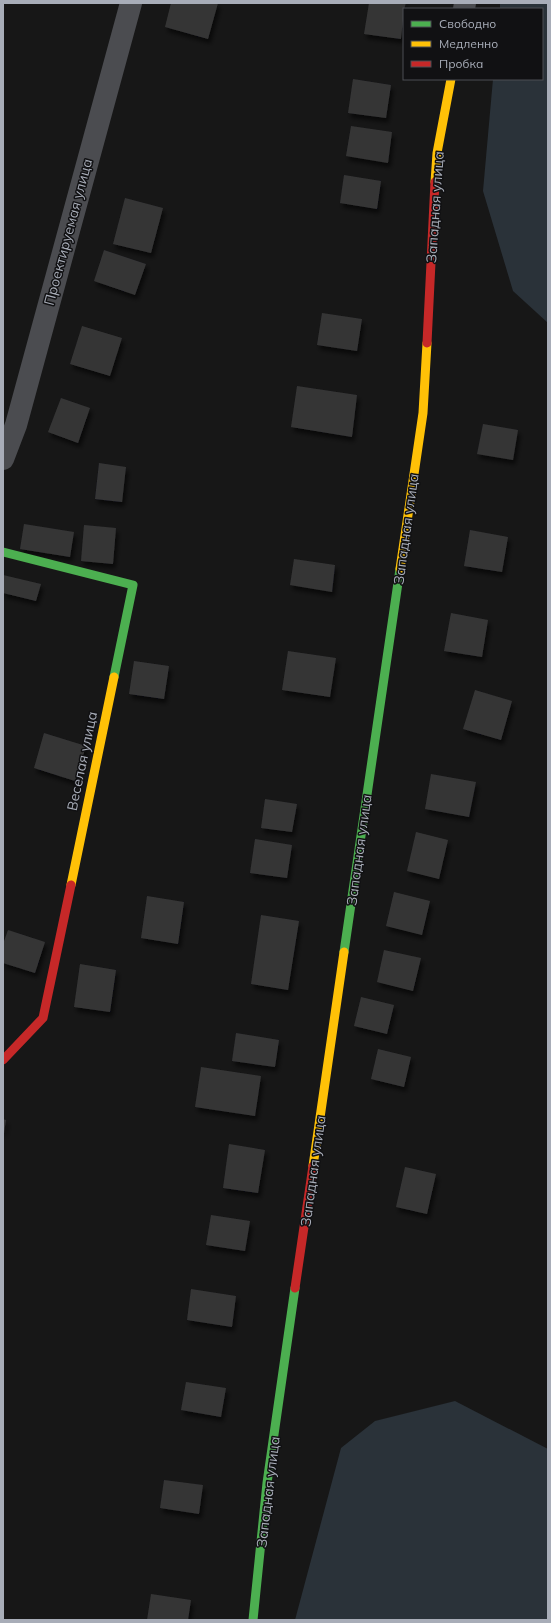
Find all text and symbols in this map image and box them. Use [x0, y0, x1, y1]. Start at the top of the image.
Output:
legend [403, 8, 543, 80]
text: Свободно [439, 16, 496, 31]
text: Медленно [439, 36, 498, 51]
text: Пробка [439, 56, 483, 71]
street label: Западная улица [422, 150, 448, 264]
street label: Проектируемая улица [40, 157, 96, 307]
street label: Западная улица [389, 472, 423, 586]
street label: Веселая улица [63, 710, 101, 812]
street label: Западная улица [342, 793, 376, 907]
street label: Западная улица [296, 1114, 330, 1228]
street label: Западная улица [252, 1435, 284, 1549]

